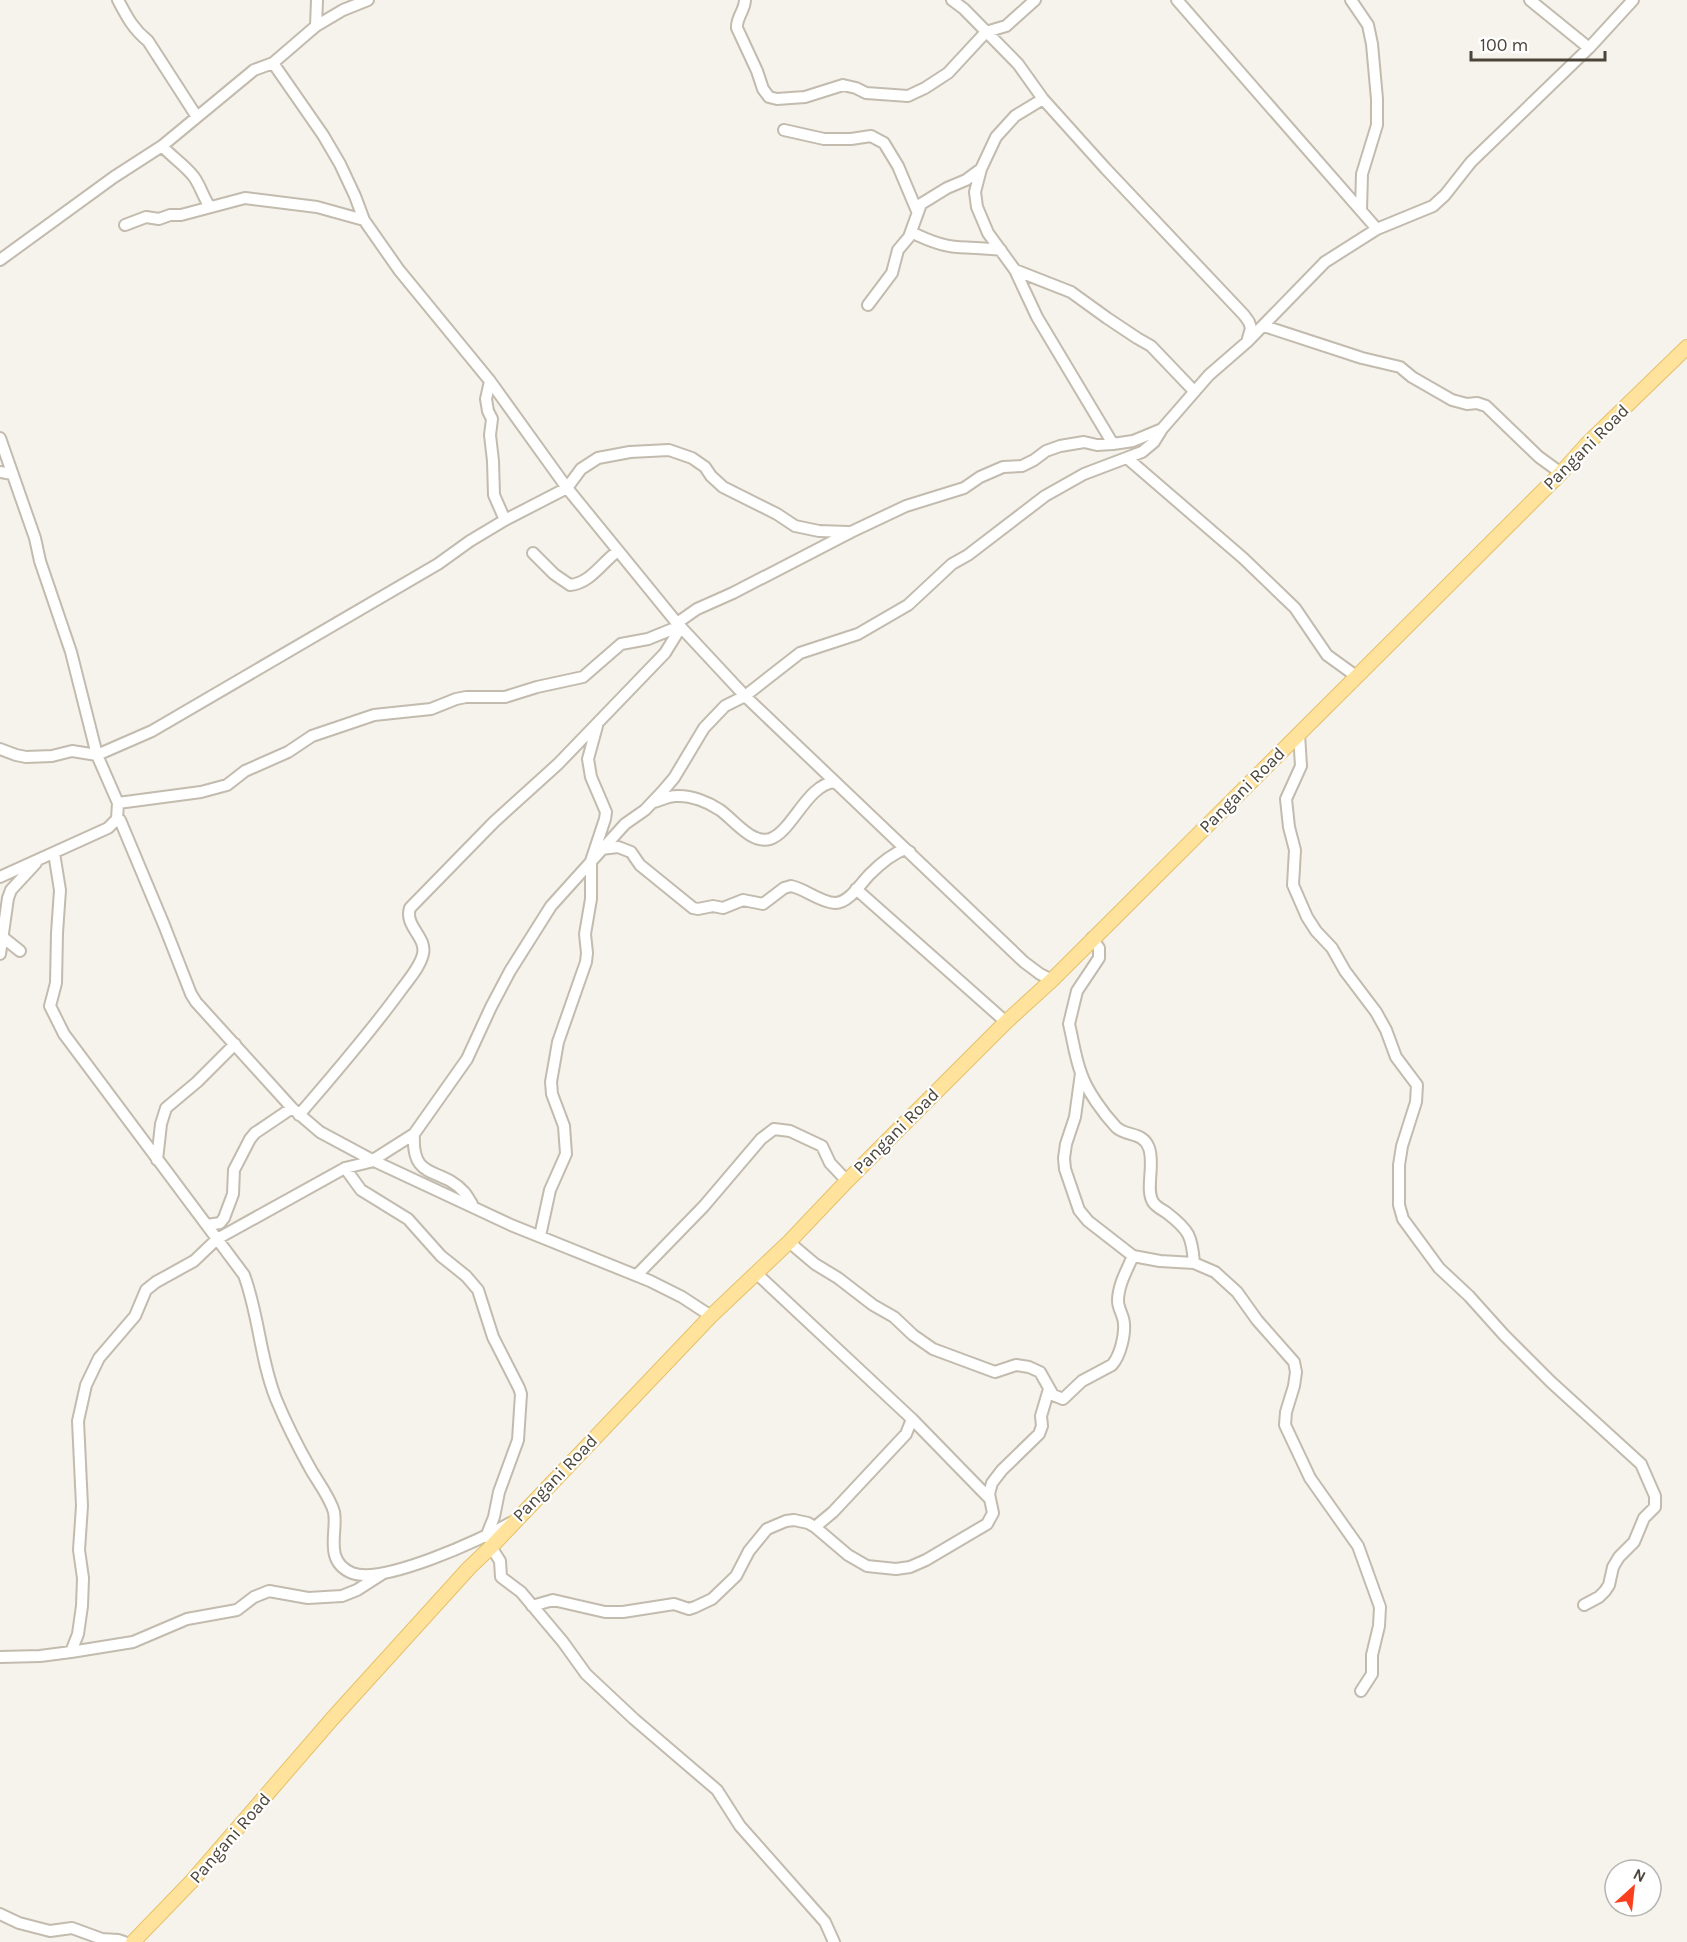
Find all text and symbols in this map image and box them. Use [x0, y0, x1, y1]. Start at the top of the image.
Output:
scale bar [1471, 24, 1604, 62]
text: 100 m [1480, 34, 1528, 56]
street label: Pangani Road [1538, 399, 1634, 495]
street label: Pangani Road [1194, 742, 1290, 838]
street label: Pangani Road [848, 1083, 944, 1179]
street label: Pangani Road [508, 1430, 602, 1526]
street label: Pangani Road [185, 1788, 275, 1888]
north arrow [1603, 1858, 1663, 1918]
text: N [1630, 1864, 1649, 1886]

